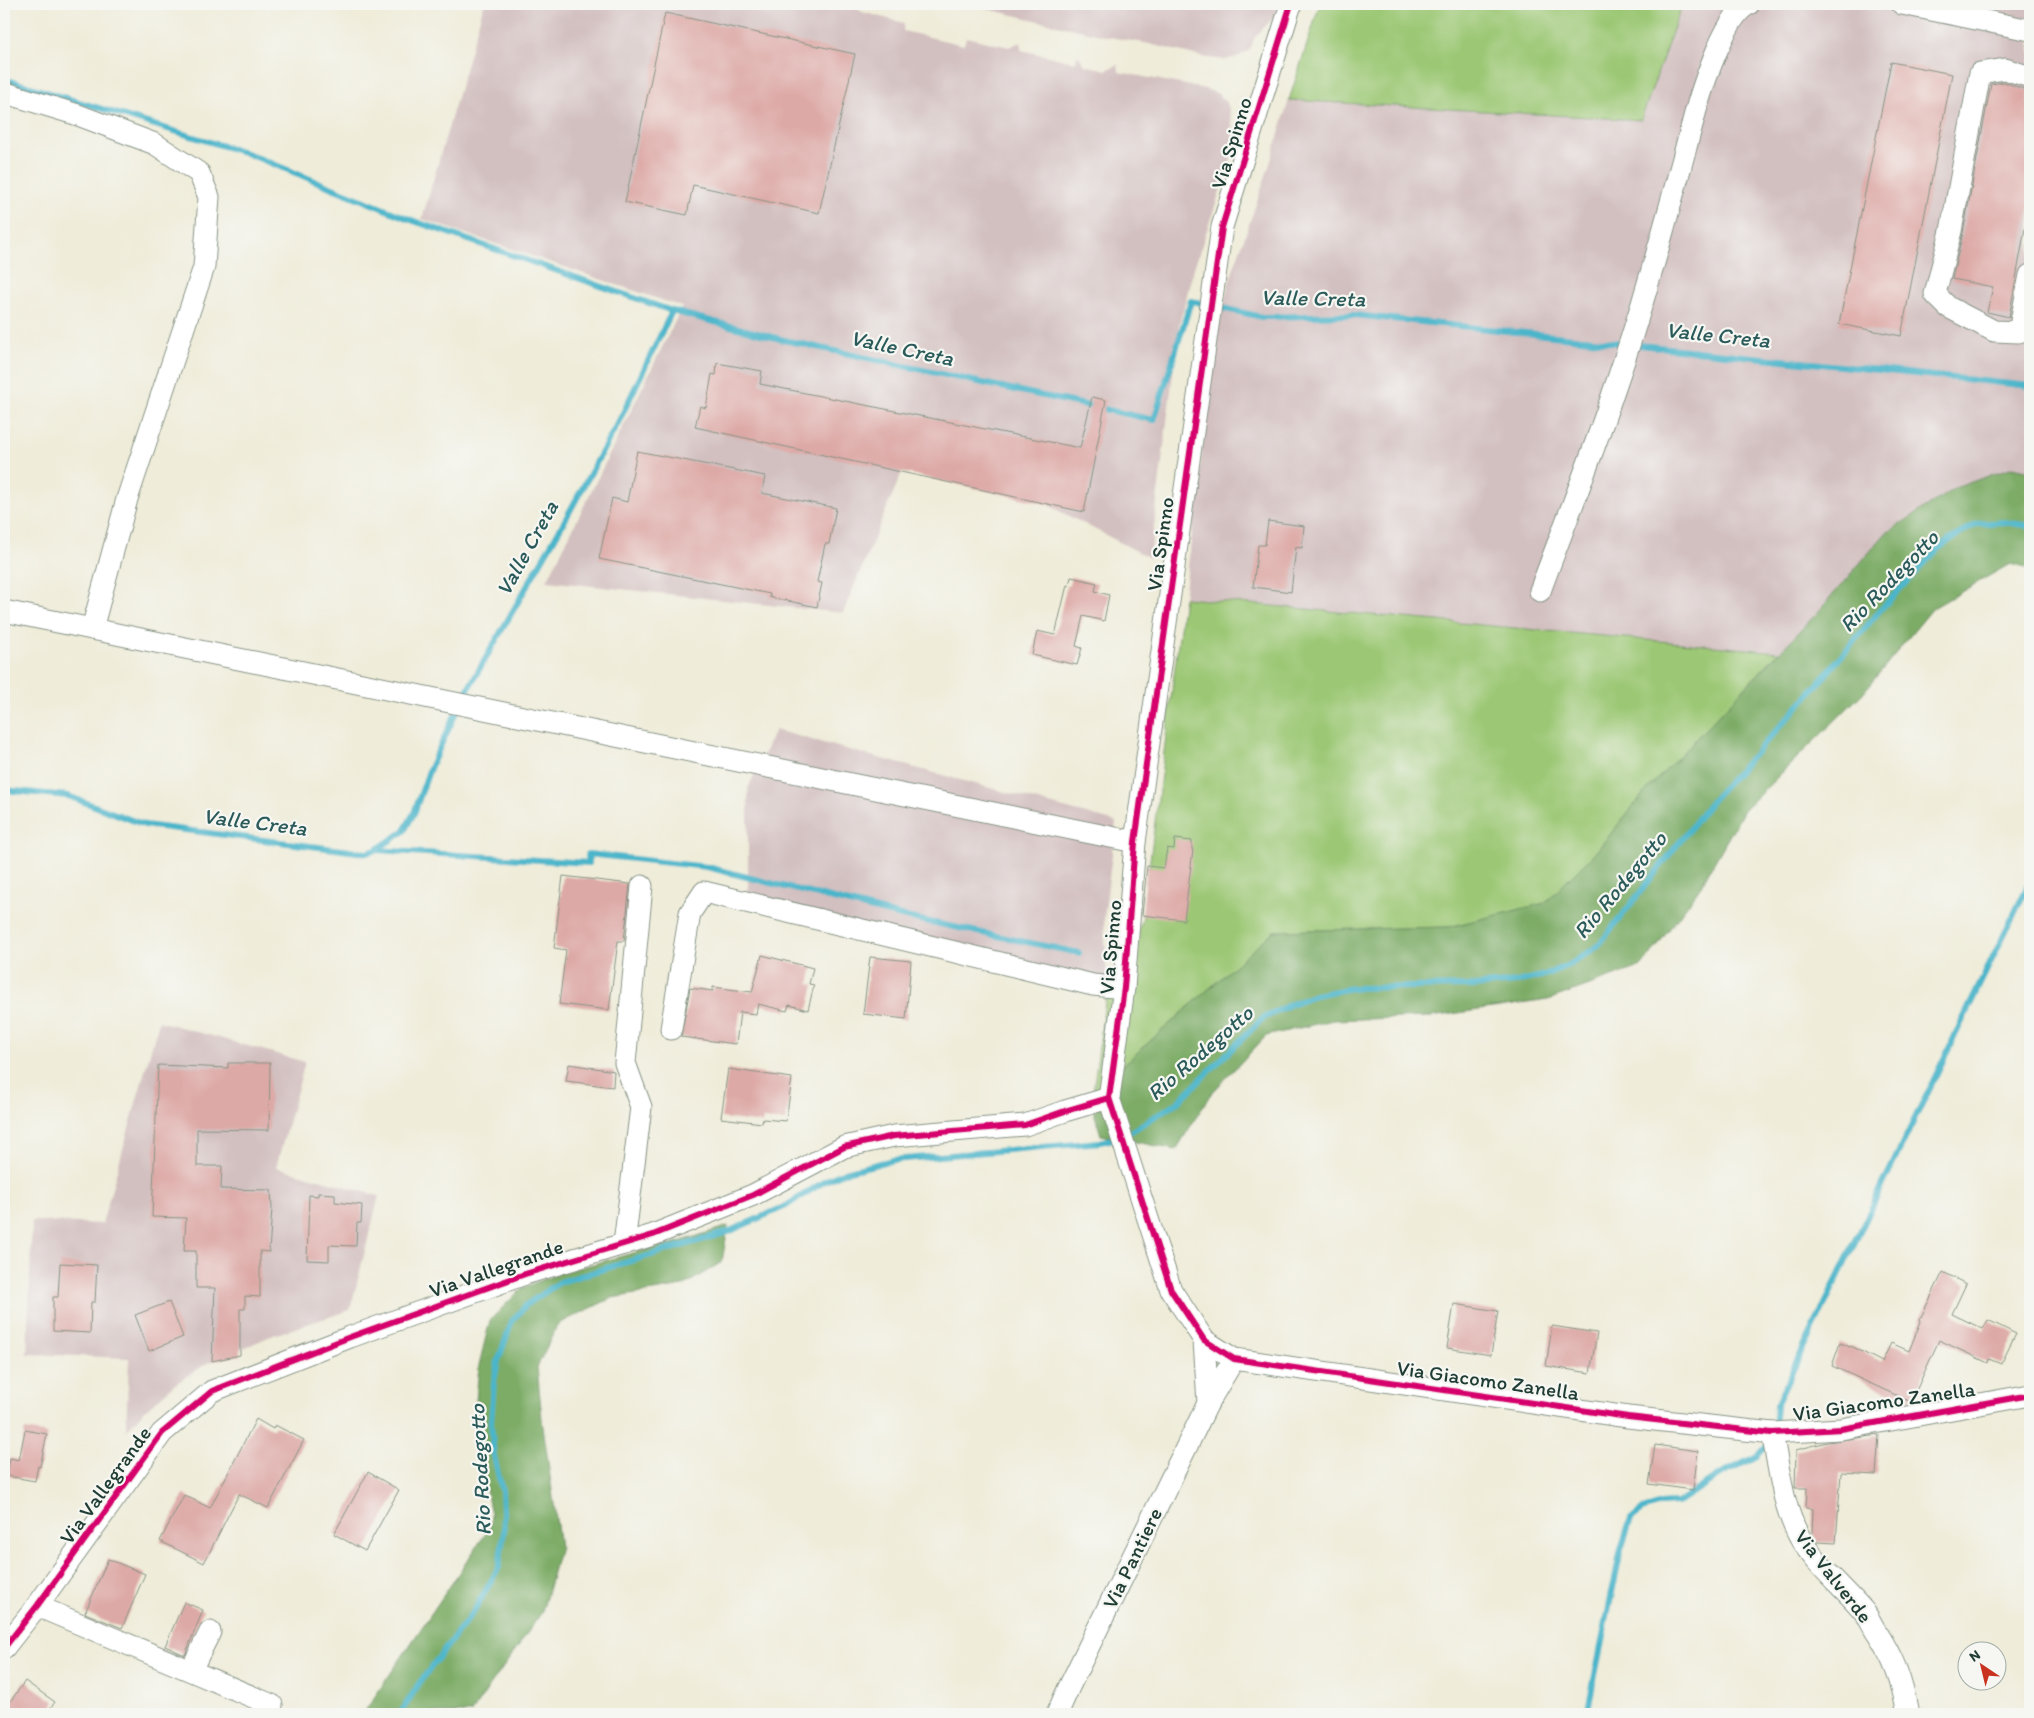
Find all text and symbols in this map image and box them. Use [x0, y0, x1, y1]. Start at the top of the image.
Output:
street label: Via Spinno [1205, 94, 1257, 192]
water label: Valle Creta [1260, 284, 1366, 312]
water label: Valle Creta [1665, 316, 1772, 354]
water label: Valle Creta [848, 324, 956, 372]
water label: Valle Creta [490, 495, 564, 600]
street label: Via Spinno [1141, 495, 1179, 593]
water label: Rio Rodegotto [1834, 524, 1945, 638]
water label: Valle Creta [201, 802, 309, 842]
water label: Rio Rodegotto [1567, 825, 1673, 944]
street label: Via Spinno [1093, 899, 1127, 995]
water label: Rio Rodegotto [1141, 999, 1259, 1106]
street label: Via Vallegrande [426, 1233, 566, 1303]
street label: Via Giacomo Zanella [1395, 1355, 1581, 1405]
street label: Via Giacomo Zanella [1791, 1376, 1977, 1426]
water label: Rio Rodegotto [463, 1403, 497, 1536]
street label: Via Vallegrande [54, 1421, 156, 1549]
street label: Via Pantiere [1097, 1503, 1167, 1613]
street label: Via Valverde [1790, 1524, 1878, 1628]
north arrow [1956, 1640, 2006, 1690]
text: N [1966, 1646, 1984, 1665]

